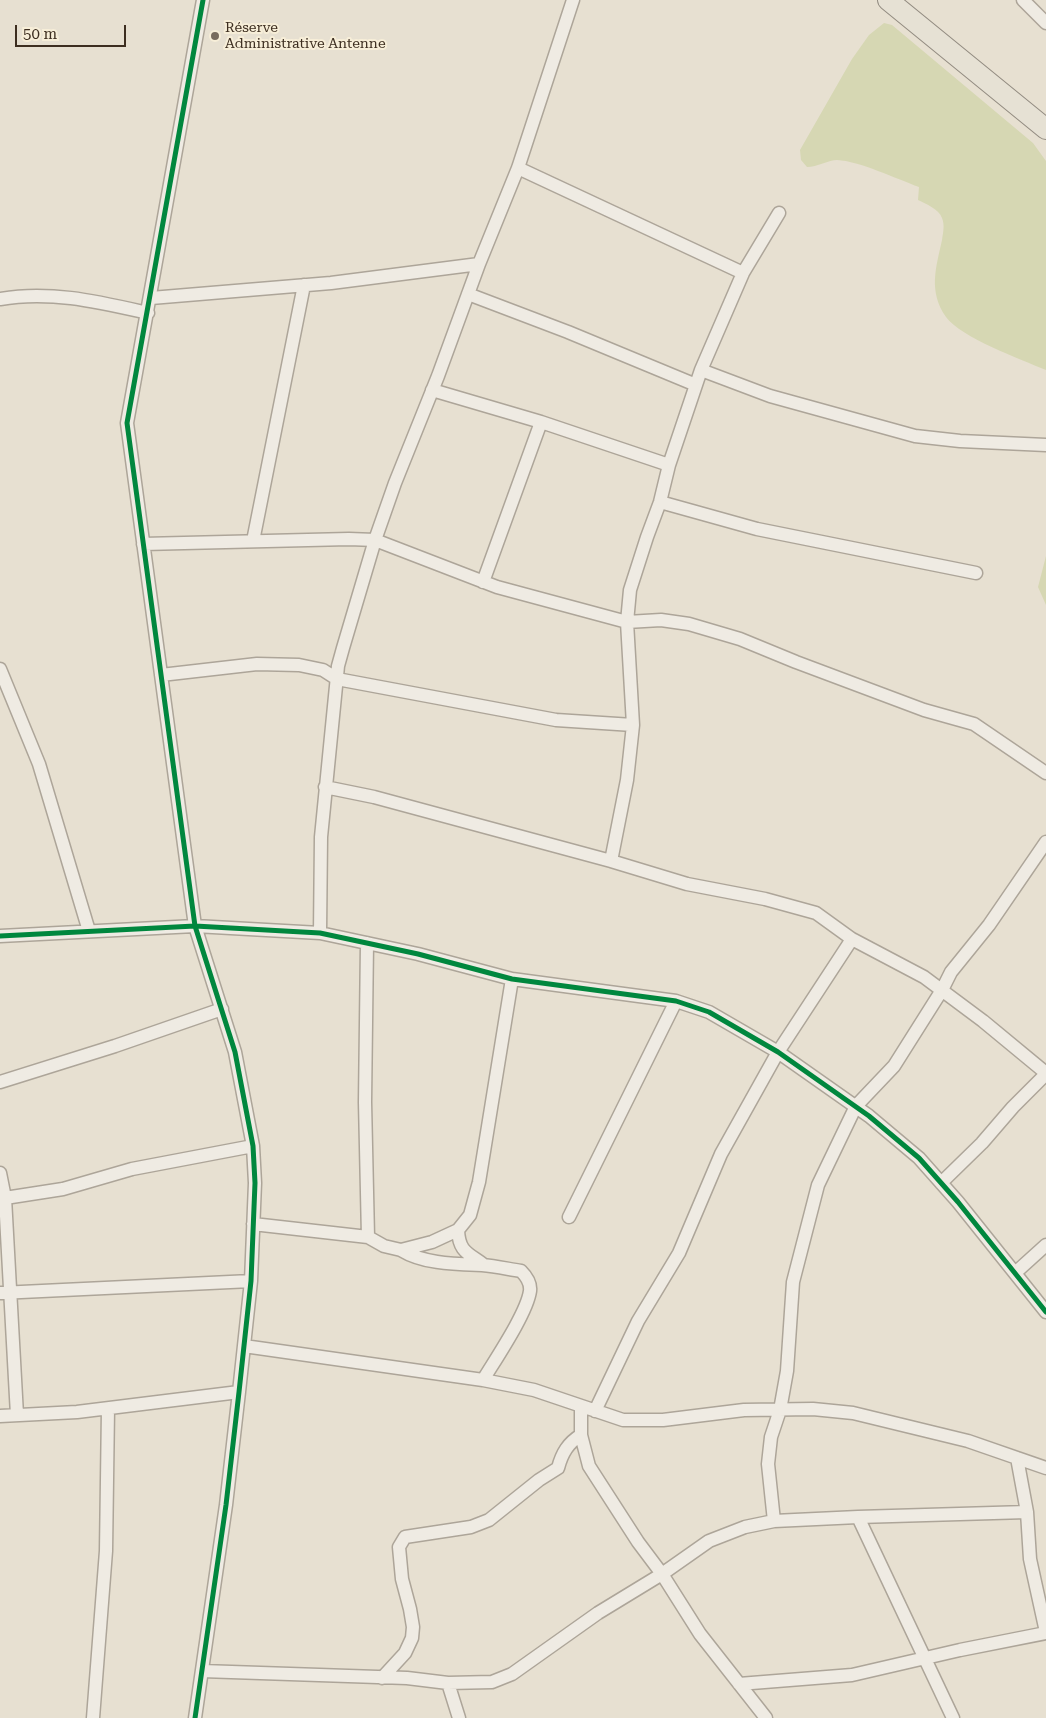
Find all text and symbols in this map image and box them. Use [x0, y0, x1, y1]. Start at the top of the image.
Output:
scale bar [18, 15, 129, 47]
place label: Réserve Administrative Antenne [225, 20, 386, 52]
text: 50 m [23, 25, 57, 43]
marker: Réserve Administrative Antenne [209, 30, 221, 42]

